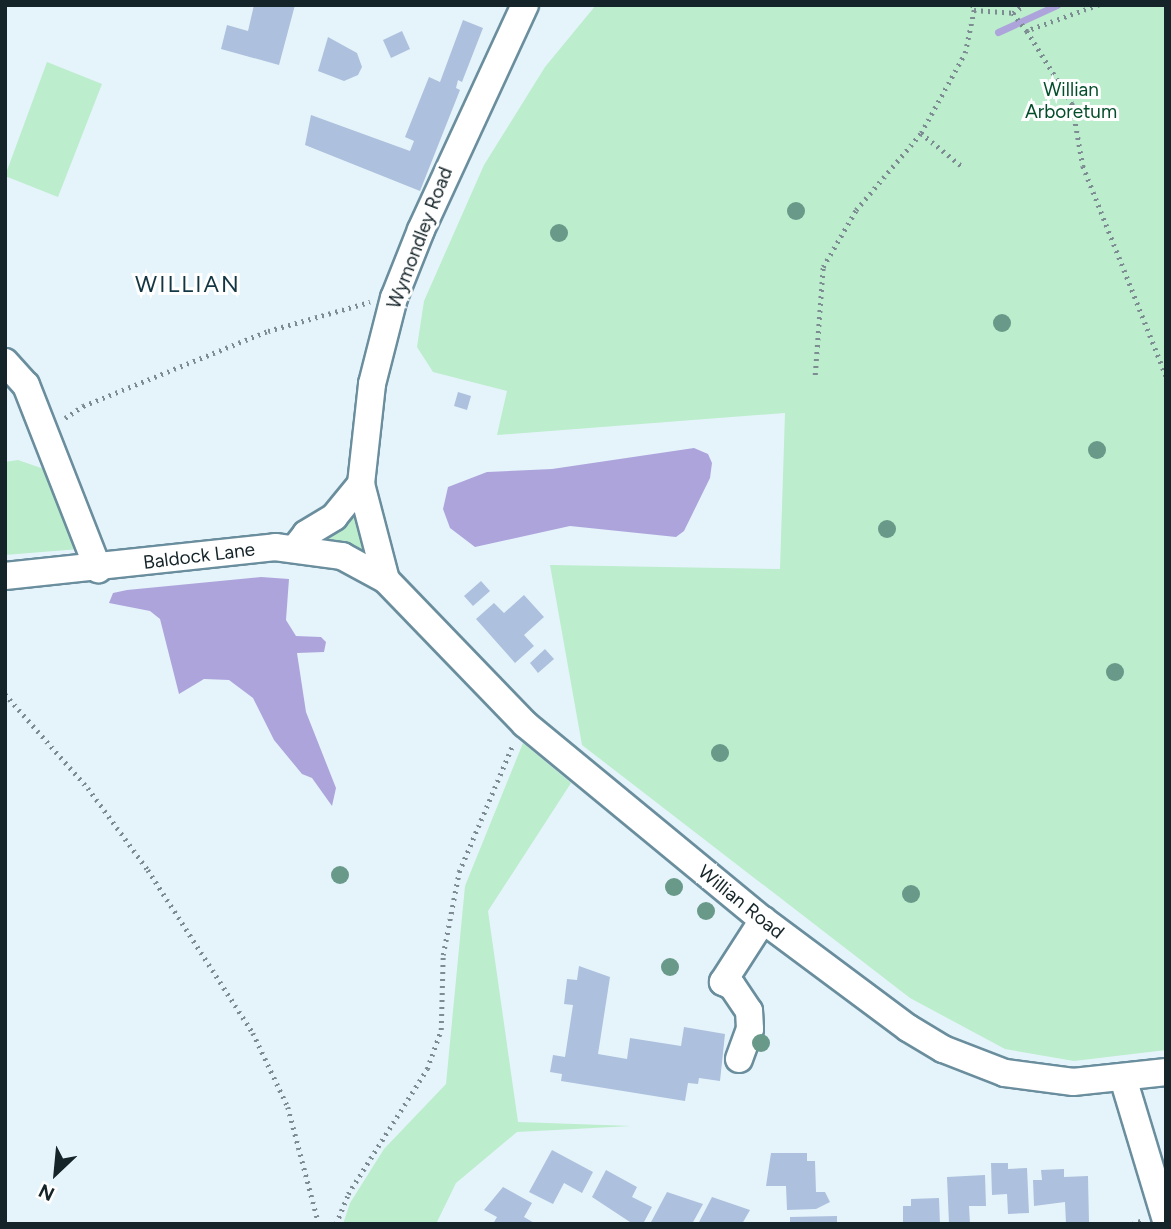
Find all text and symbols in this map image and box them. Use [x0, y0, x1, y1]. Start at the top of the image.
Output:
park label: Willian Arboretum [1025, 79, 1117, 123]
street label: Wymondley Road [383, 164, 457, 312]
district label: WILLIAN [136, 270, 240, 298]
street label: Baldock Lane [142, 538, 256, 574]
street label: Willian Road [693, 860, 789, 944]
north arrow [21, 1138, 91, 1208]
text: N [35, 1179, 58, 1206]

